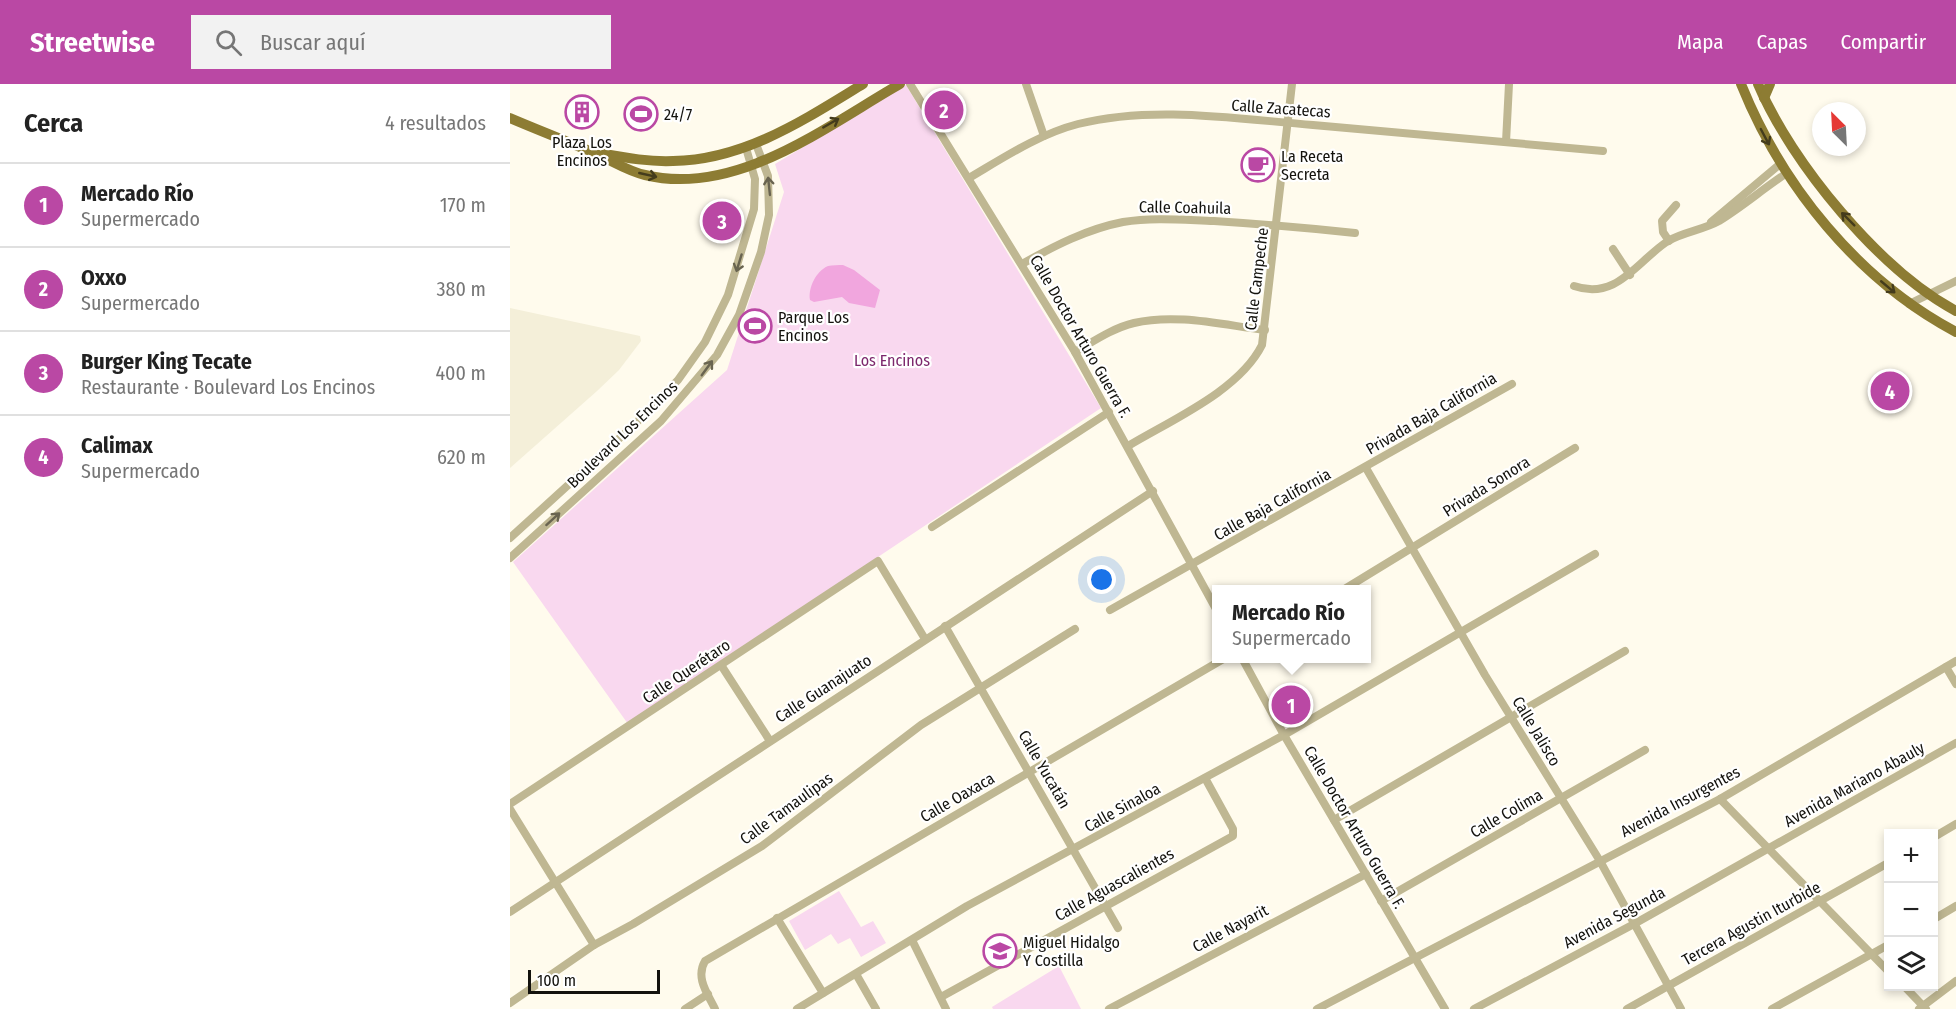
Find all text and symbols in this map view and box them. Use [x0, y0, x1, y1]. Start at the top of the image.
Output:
search box [191, 15, 611, 69]
text: Streetwise [30, 26, 155, 59]
icon: search [212, 26, 245, 59]
text: Buscar aquí [260, 29, 365, 56]
text: Mapa [1677, 29, 1724, 55]
text: Capas [1757, 29, 1807, 55]
text: Compartir [1840, 29, 1926, 55]
pin: 2 [924, 87, 964, 132]
building icon: Plaza Los Encinos [564, 94, 600, 130]
sports icon: 24/7 [623, 96, 659, 132]
street label: Calle Zacatecas [1231, 96, 1331, 121]
north arrow [1812, 102, 1866, 156]
place label: 24/7 [664, 105, 693, 124]
text: Cerca [24, 108, 83, 139]
text: 4 resultados [385, 111, 486, 135]
one-way arrow [822, 117, 839, 129]
one-way arrow [1760, 128, 1771, 146]
place label: Plaza Los Encinos [552, 133, 612, 170]
cafe icon: La Receta Secreta [1240, 147, 1276, 183]
place label: La Receta Secreta [1281, 147, 1344, 184]
one-way arrow [639, 170, 658, 182]
one-way arrow [763, 177, 774, 197]
text: Mercado Río [81, 180, 194, 207]
text: 1 [39, 193, 48, 217]
text: 170 m [440, 193, 486, 217]
street label: Calle Coahuila [1139, 197, 1232, 218]
pin: 3 [702, 198, 742, 244]
text: Supermercado [81, 207, 200, 231]
one-way arrow [1841, 212, 1856, 227]
street label: Calle Campeche [1241, 227, 1272, 332]
street label: Calle Doctor Arturo Guerra F. [1026, 252, 1135, 421]
one-way arrow [732, 253, 743, 272]
text: Oxxo [81, 264, 127, 291]
text: 2 [39, 277, 48, 301]
text: 380 m [436, 277, 486, 301]
one-way arrow [1880, 281, 1896, 294]
text: Supermercado [81, 291, 200, 315]
sports icon: Parque Los Encinos [737, 308, 773, 344]
place label: Parque Los Encinos [778, 308, 849, 345]
text: Burger King Tecate [81, 348, 252, 375]
park label: Los Encinos [854, 351, 930, 370]
one-way arrow [701, 360, 714, 376]
text: 3 [39, 361, 48, 385]
text: 400 m [435, 361, 486, 385]
street label: Privada Baja California [1363, 368, 1500, 459]
pin: 4 [1870, 368, 1910, 414]
text: Restaurante · Boulevard Los Encinos [81, 375, 375, 399]
street label: Boulevard Los Encinos [563, 377, 682, 492]
text: Calimax [81, 432, 153, 459]
text: 4 [38, 445, 49, 469]
text: 620 m [437, 445, 486, 469]
street label: Privada Sonora [1439, 452, 1533, 521]
text: Supermercado [81, 459, 200, 483]
street label: Calle Baja California [1210, 464, 1334, 544]
one-way arrow [546, 512, 561, 526]
your location [1087, 565, 1116, 594]
popup [1212, 585, 1371, 663]
text: Mercado Río [1232, 599, 1345, 626]
text: Supermercado [1232, 626, 1351, 650]
street label: Calle Querétaro [639, 635, 734, 708]
street label: Calle Guanajuato [772, 650, 875, 727]
pin: 1 [1272, 682, 1310, 728]
street label: Calle Jalisco [1508, 693, 1565, 769]
street label: Calle Yucatán [1015, 727, 1075, 812]
street label: Avenida Mariano Abauly [1781, 738, 1928, 831]
street label: Calle Doctor Arturo Guerra F. [1300, 743, 1409, 912]
street label: Avenida Insurgentes [1617, 762, 1743, 841]
street label: Calle Tamaulipas [736, 768, 836, 848]
street label: Calle Oaxaca [917, 768, 998, 826]
street label: Calle Sinaloa [1081, 779, 1164, 836]
street label: Calle Colima [1467, 785, 1546, 842]
map controls [1884, 829, 1938, 991]
button: + [1884, 829, 1938, 883]
street label: Calle Aguascalientes [1051, 844, 1177, 925]
street label: Tercera Agustin Iturbide [1679, 877, 1824, 969]
street label: Avenida Segunda [1560, 883, 1668, 952]
button: − [1884, 883, 1938, 937]
street label: Calle Nayarit [1189, 900, 1272, 956]
school or university icon: Miguel Hidalgo Y Costilla [982, 933, 1018, 969]
place label: Miguel Hidalgo Y Costilla [1023, 933, 1120, 970]
button: layers [1884, 937, 1938, 991]
scale bar [528, 967, 660, 994]
text: 100 m [537, 971, 576, 990]

